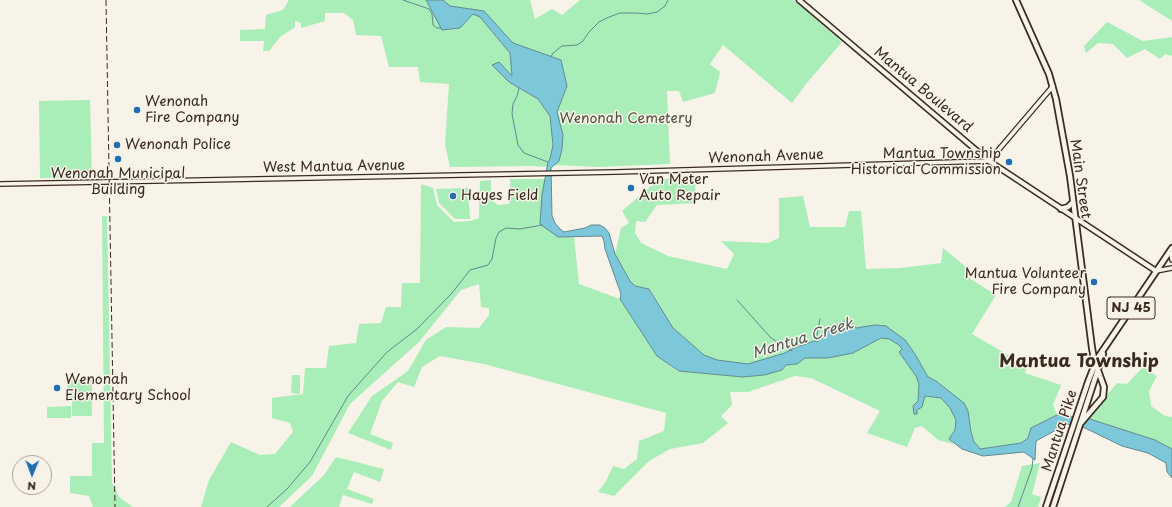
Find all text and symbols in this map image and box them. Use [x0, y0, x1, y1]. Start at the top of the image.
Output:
street label: Mantua Boulevard [870, 44, 976, 136]
place label: Wenonah Fire Company [145, 94, 239, 126]
marker: Wenonah Fire Company [132, 105, 142, 115]
park label: Wenonah Cemetery [560, 111, 692, 127]
place label: Wenonah Police [125, 137, 231, 153]
street label: Main Street [1066, 138, 1094, 220]
marker: Wenonah Police [112, 140, 122, 150]
place label: Mantua Township Historical Commission [851, 146, 1001, 178]
street label: Wenonah Avenue [708, 147, 824, 167]
marker: Wenonah Municipal Building [113, 154, 123, 164]
street label: West Mantua Avenue [263, 157, 405, 177]
marker: Mantua Township Historical Commission [1004, 157, 1014, 167]
place label: Wenonah Municipal Building [51, 166, 185, 198]
place label: Van Meter Auto Repair [639, 172, 720, 204]
marker: Van Meter Auto Repair [626, 183, 636, 193]
place label: Hayes Field [461, 188, 538, 204]
marker: Hayes Field [448, 191, 458, 201]
place label: Mantua Volunteer Fire Company [965, 266, 1086, 298]
marker: Mantua Volunteer Fire Company [1089, 277, 1099, 287]
road number: NJ 45 [1107, 297, 1155, 319]
water label: Mantua Creek [750, 315, 856, 363]
district label: Mantua Township [999, 351, 1159, 373]
place label: Wenonah Elementary School [65, 372, 191, 404]
marker: Wenonah Elementary School [52, 383, 62, 393]
street label: Mantua Pike [1039, 388, 1081, 474]
north arrow [12, 455, 52, 495]
text: N [27, 478, 36, 495]

